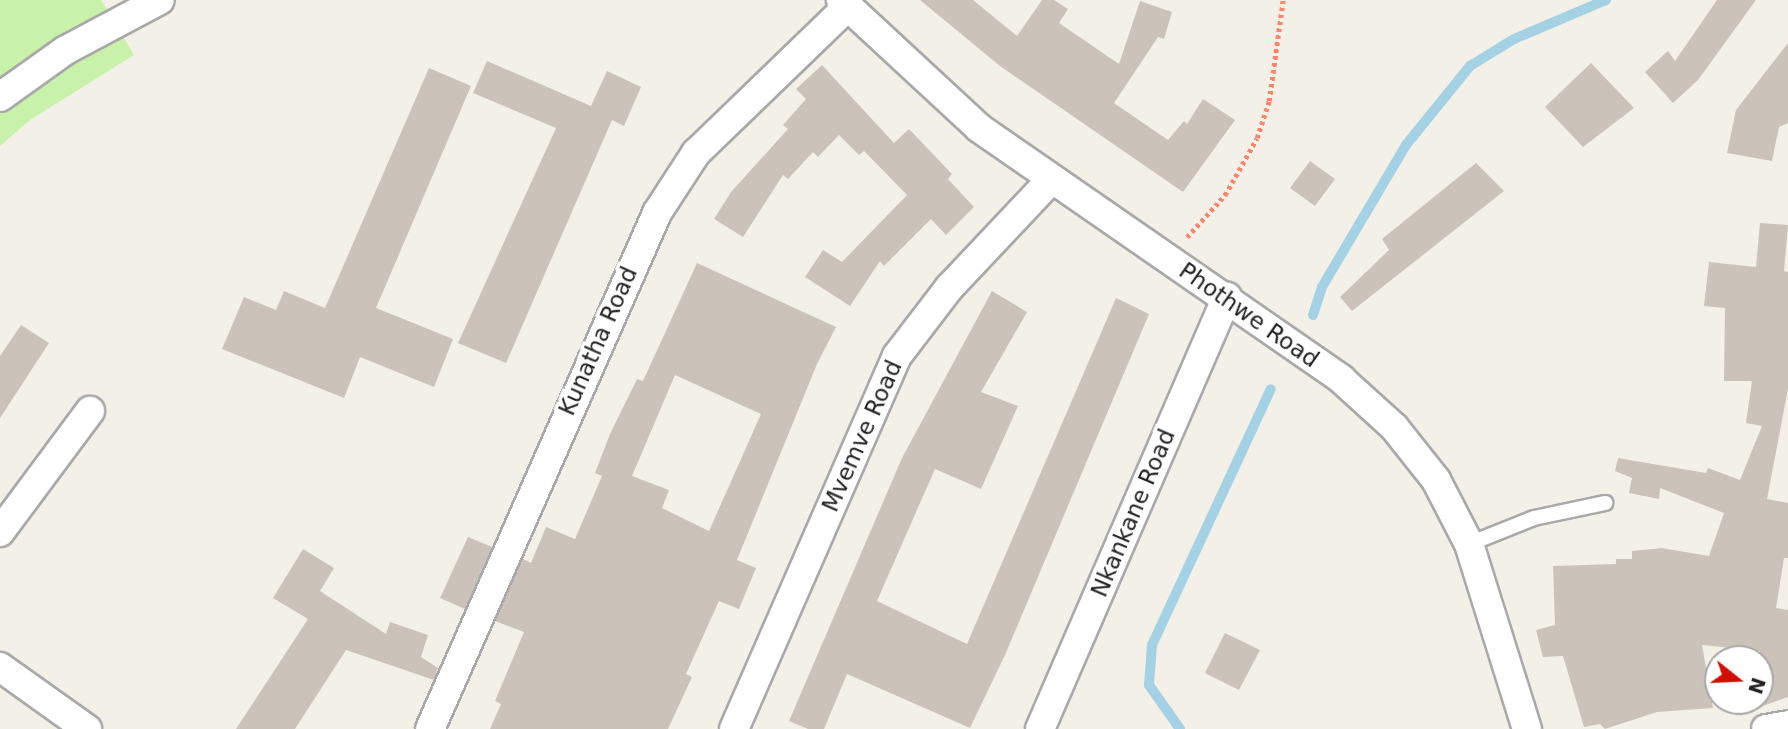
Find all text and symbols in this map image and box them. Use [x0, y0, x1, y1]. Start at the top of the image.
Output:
street label: Phothwe Road [1174, 257, 1324, 373]
street label: Kunatha Road [553, 262, 643, 420]
street label: Mvemve Road [816, 356, 908, 516]
street label: Nkankane Road [1085, 425, 1181, 601]
north arrow [1704, 645, 1774, 715]
text: N [1744, 675, 1770, 697]

